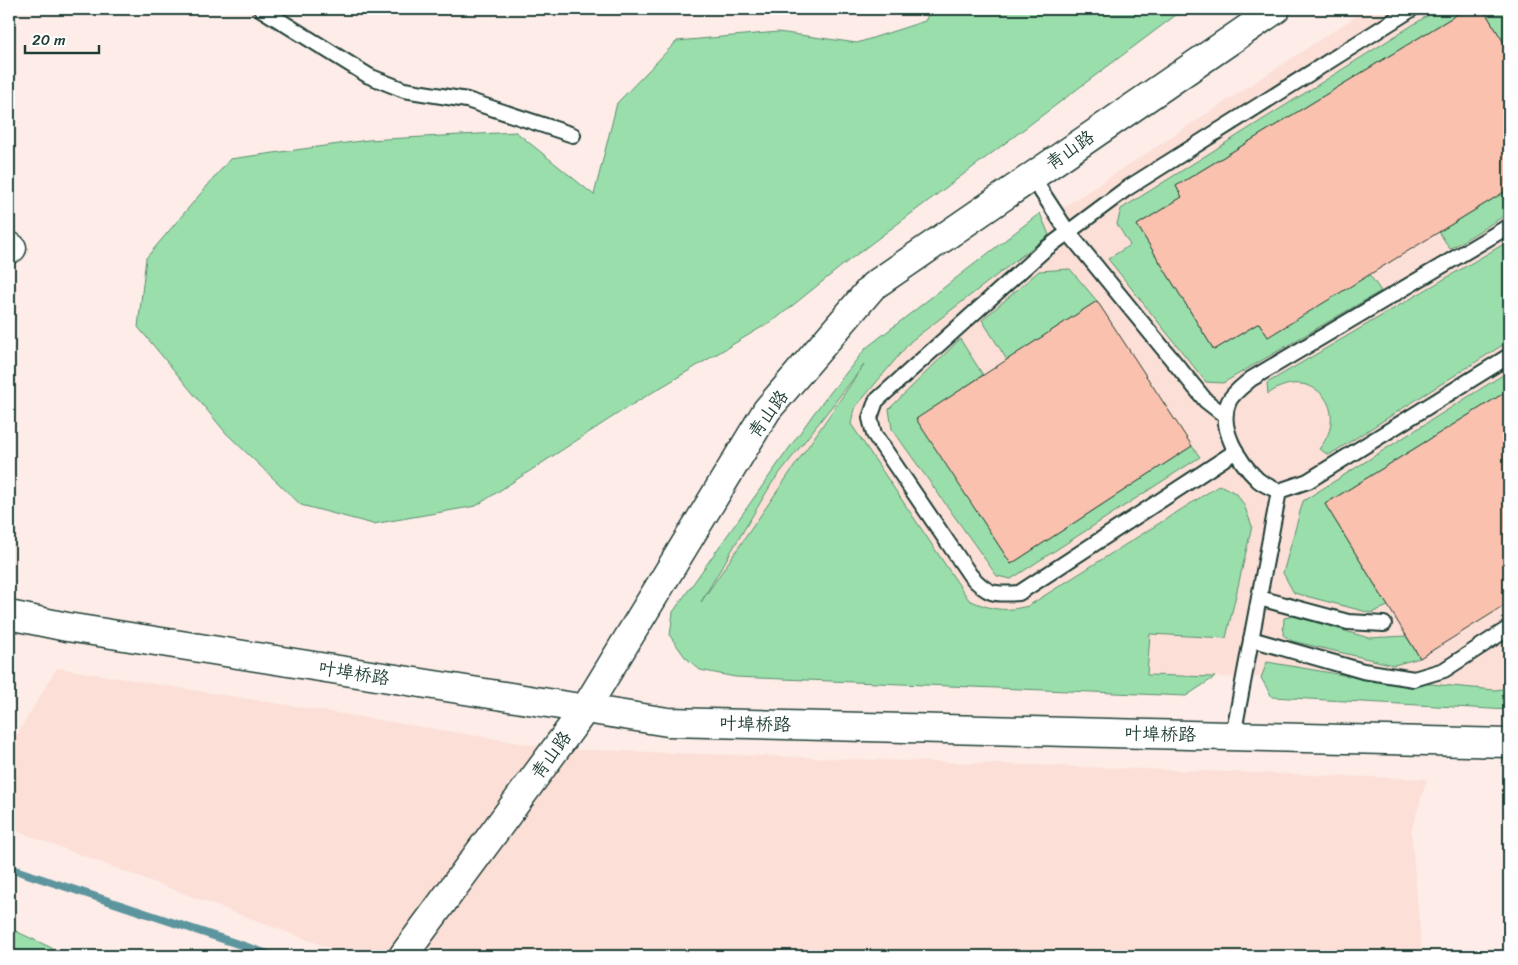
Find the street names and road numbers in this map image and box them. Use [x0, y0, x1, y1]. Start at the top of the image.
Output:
street label: 青山路 [1039, 121, 1101, 179]
street label: 青山路 [739, 383, 797, 445]
street label: 叶埠桥路 [316, 652, 392, 694]
street label: 叶埠桥路 [719, 707, 791, 741]
street label: 叶埠桥路 [1124, 717, 1196, 751]
street label: 青山路 [522, 724, 580, 786]

